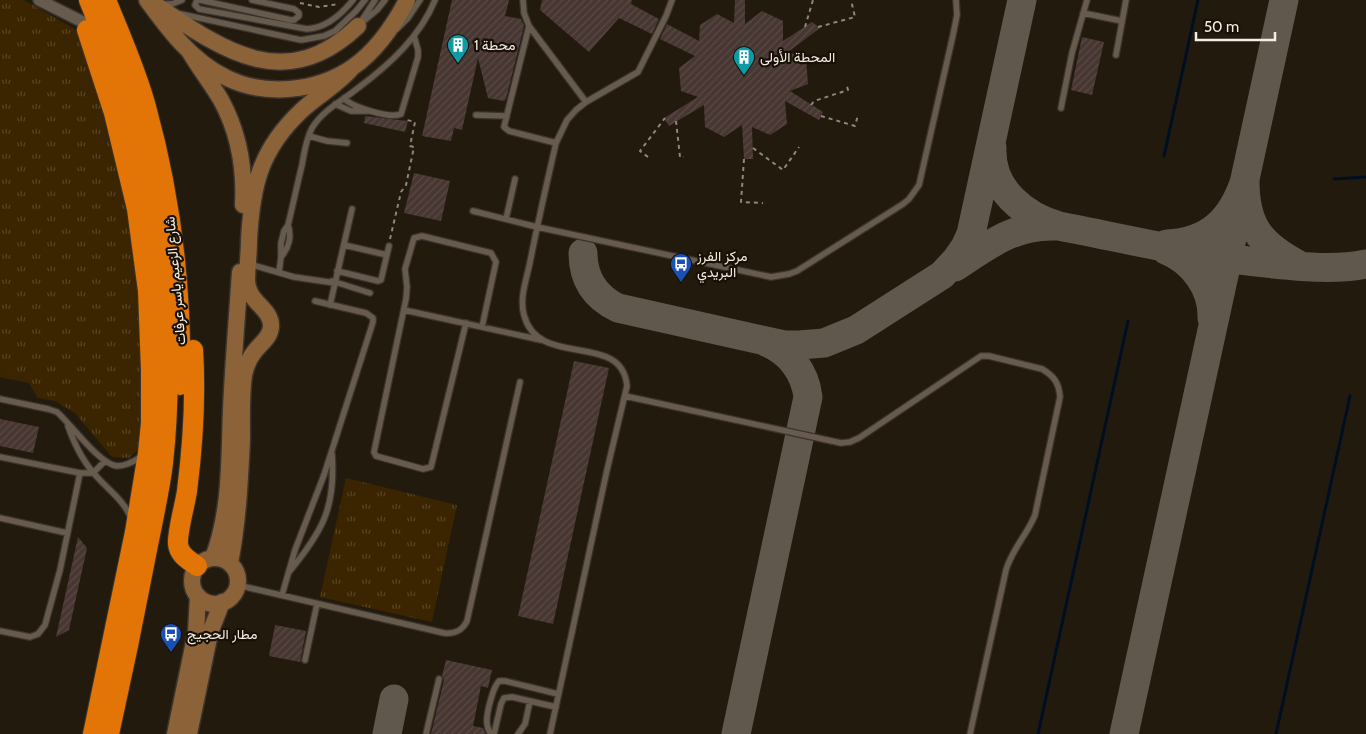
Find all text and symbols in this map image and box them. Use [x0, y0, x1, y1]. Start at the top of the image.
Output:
scale bar [1196, 10, 1275, 42]
text: 50 m [1204, 18, 1239, 36]
building icon: محطة 1 [446, 33, 470, 64]
place label: محطة 1 [474, 36, 515, 54]
building icon: المحطة الأولى [732, 45, 756, 76]
place label: المحطة الأولى [760, 48, 835, 66]
street label: شارع الزعيم ياسر عرفات [160, 216, 192, 346]
place label: مركز الفرز البريدي [696, 247, 748, 284]
bus stop icon: مركز الفرز البريدي [669, 252, 693, 283]
bus stop icon: مطار الحجيج [159, 622, 183, 653]
place label: مطار الحجيج [187, 625, 257, 645]

